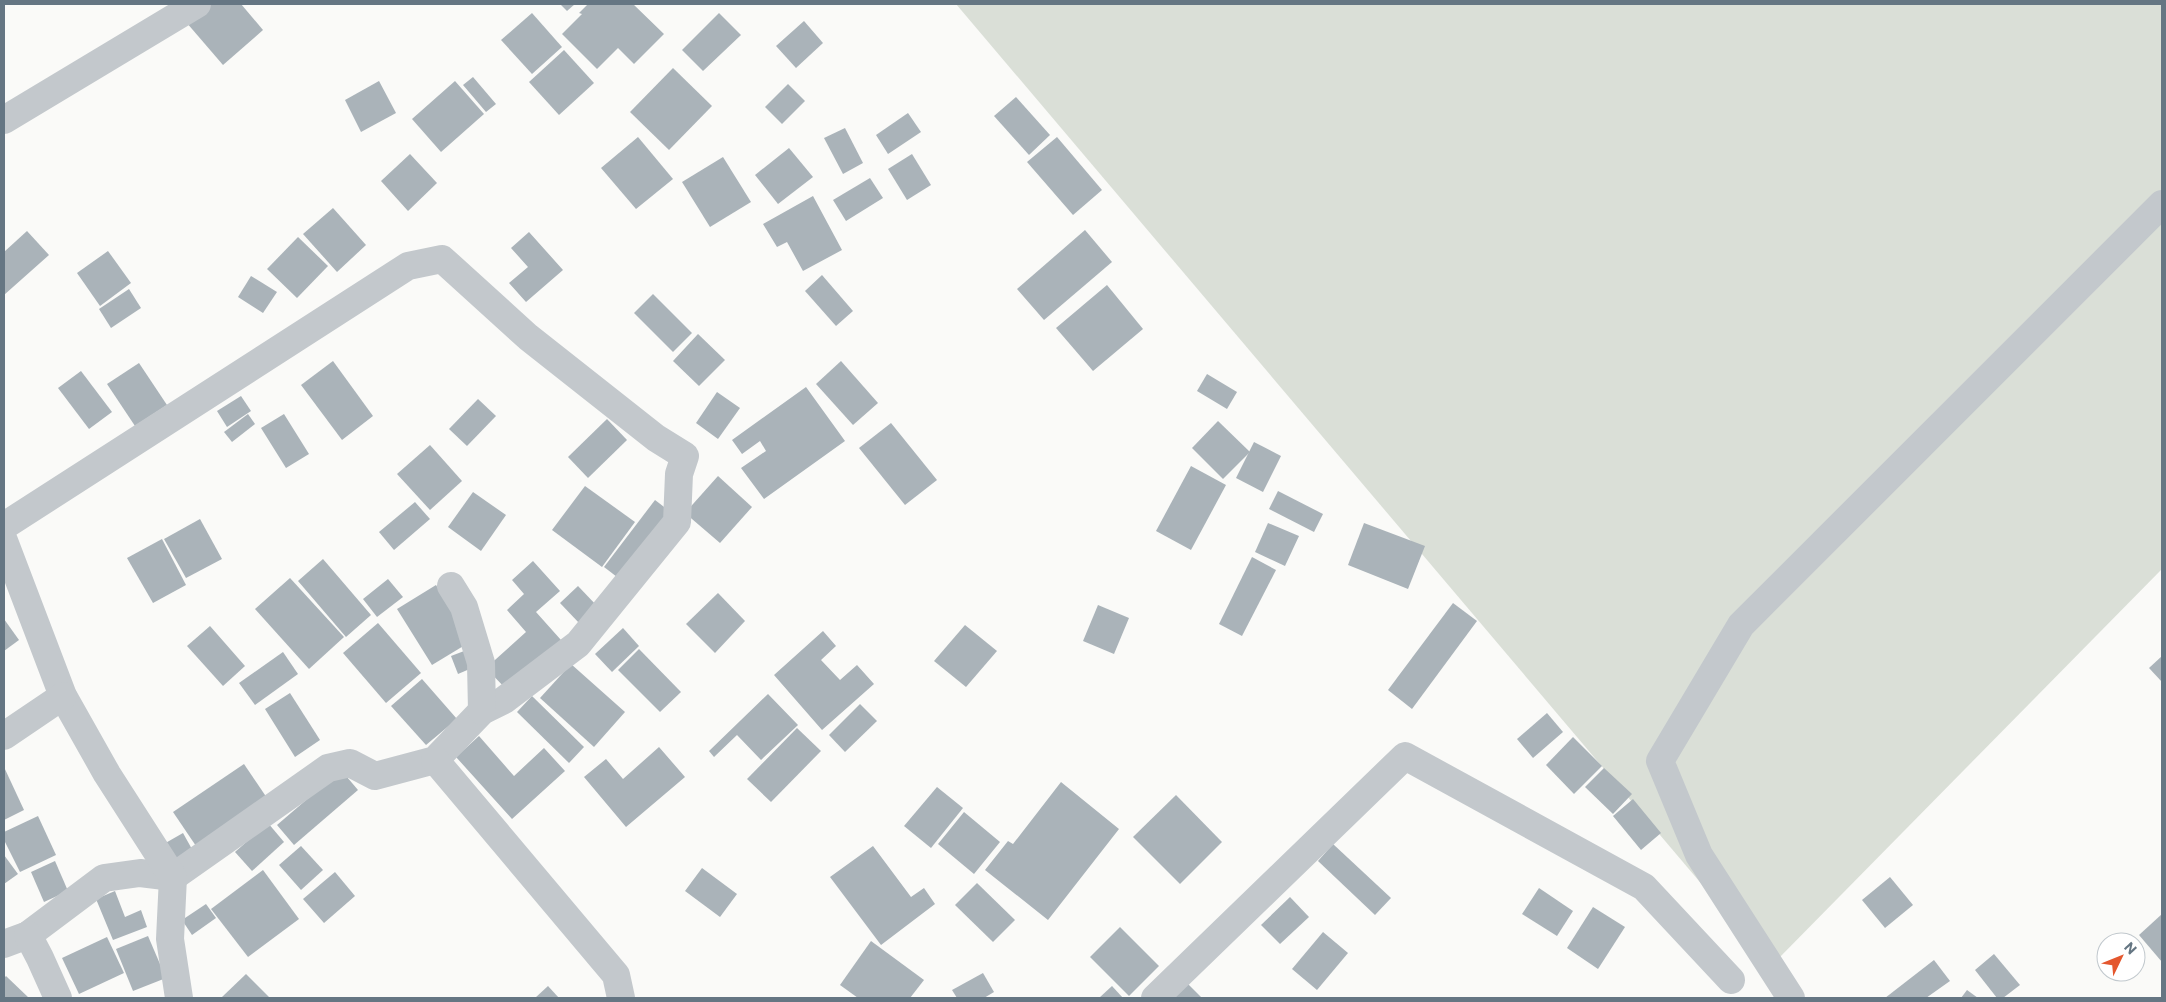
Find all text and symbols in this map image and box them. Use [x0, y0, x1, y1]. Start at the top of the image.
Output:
north arrow [2096, 932, 2146, 982]
text: N [2121, 938, 2141, 957]

